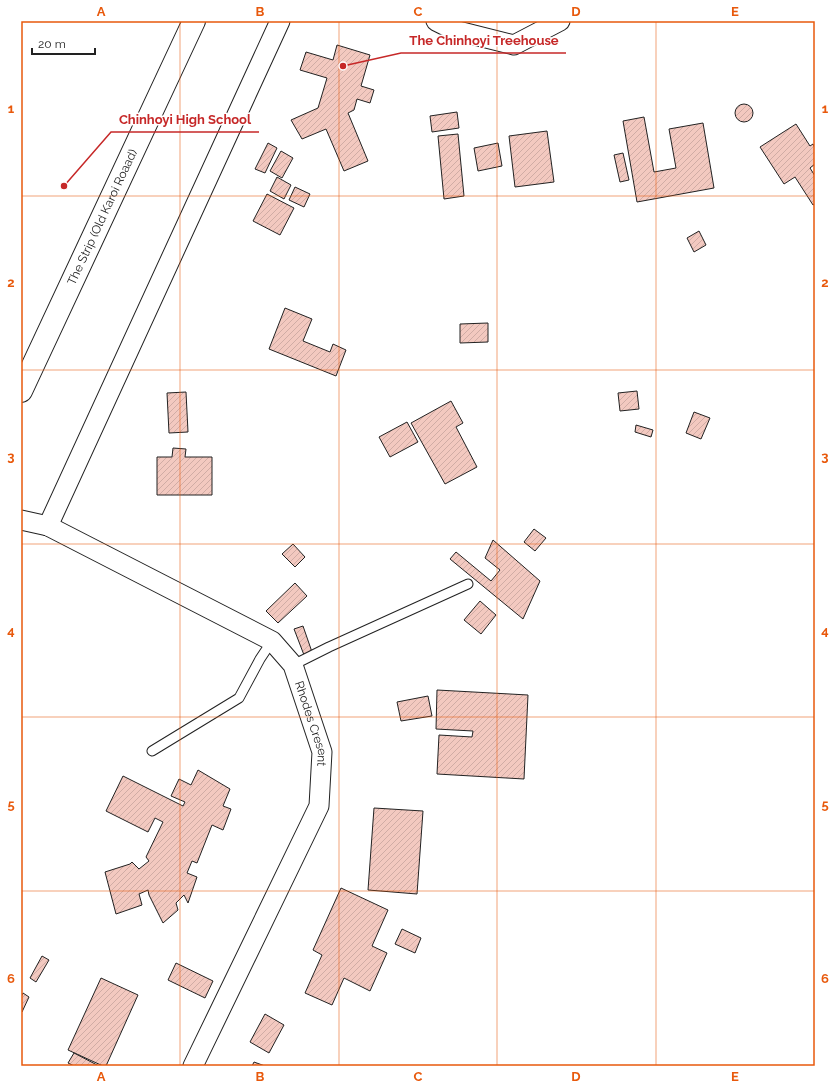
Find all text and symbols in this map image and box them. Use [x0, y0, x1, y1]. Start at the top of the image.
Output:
text: A [97, 4, 106, 19]
text: B [256, 4, 265, 19]
text: C [414, 4, 423, 19]
text: D [571, 4, 581, 19]
text: E [731, 4, 739, 19]
callout: The Chinhoyi Treehouse [401, 28, 566, 53]
scale bar [32, 30, 95, 56]
text: The Chinhoyi Treehouse [409, 33, 559, 48]
text: 20 m [38, 37, 66, 51]
text: 1 [8, 101, 15, 116]
text: 1 [822, 101, 829, 116]
callout: Chinhoyi High School [111, 107, 259, 132]
text: Chinhoyi High School [119, 112, 252, 127]
street label: The Strip (Old Karoi Roaad) [65, 147, 140, 287]
text: 2 [7, 275, 15, 290]
text: 2 [821, 275, 829, 290]
text: 3 [7, 449, 15, 464]
text: 3 [821, 449, 829, 464]
text: 4 [7, 623, 15, 638]
text: 4 [821, 623, 829, 638]
street label: Rhodes Cresent [292, 679, 330, 767]
text: 5 [7, 797, 15, 812]
text: 5 [821, 797, 829, 812]
text: 6 [7, 971, 15, 986]
text: 6 [821, 971, 829, 986]
text: A [97, 1069, 106, 1084]
text: B [256, 1069, 265, 1084]
text: C [414, 1069, 423, 1084]
text: D [571, 1069, 581, 1084]
text: E [731, 1069, 739, 1084]

